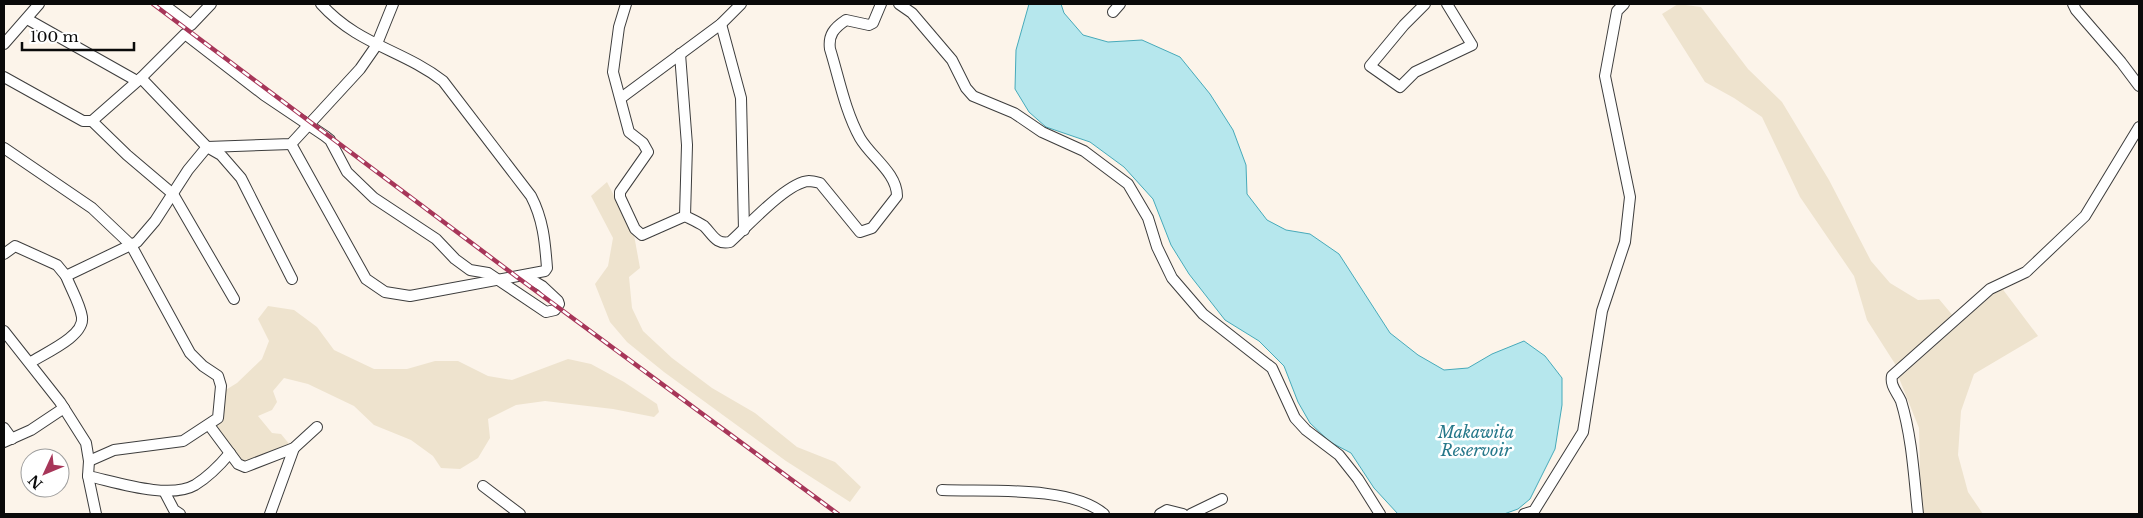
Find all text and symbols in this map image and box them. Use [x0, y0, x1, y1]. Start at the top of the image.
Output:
scale bar [22, 20, 135, 52]
text: 100 m [30, 27, 79, 46]
water label: Makawita Reservoir [1437, 422, 1514, 460]
north arrow [20, 448, 70, 498]
text: N [25, 471, 47, 493]

